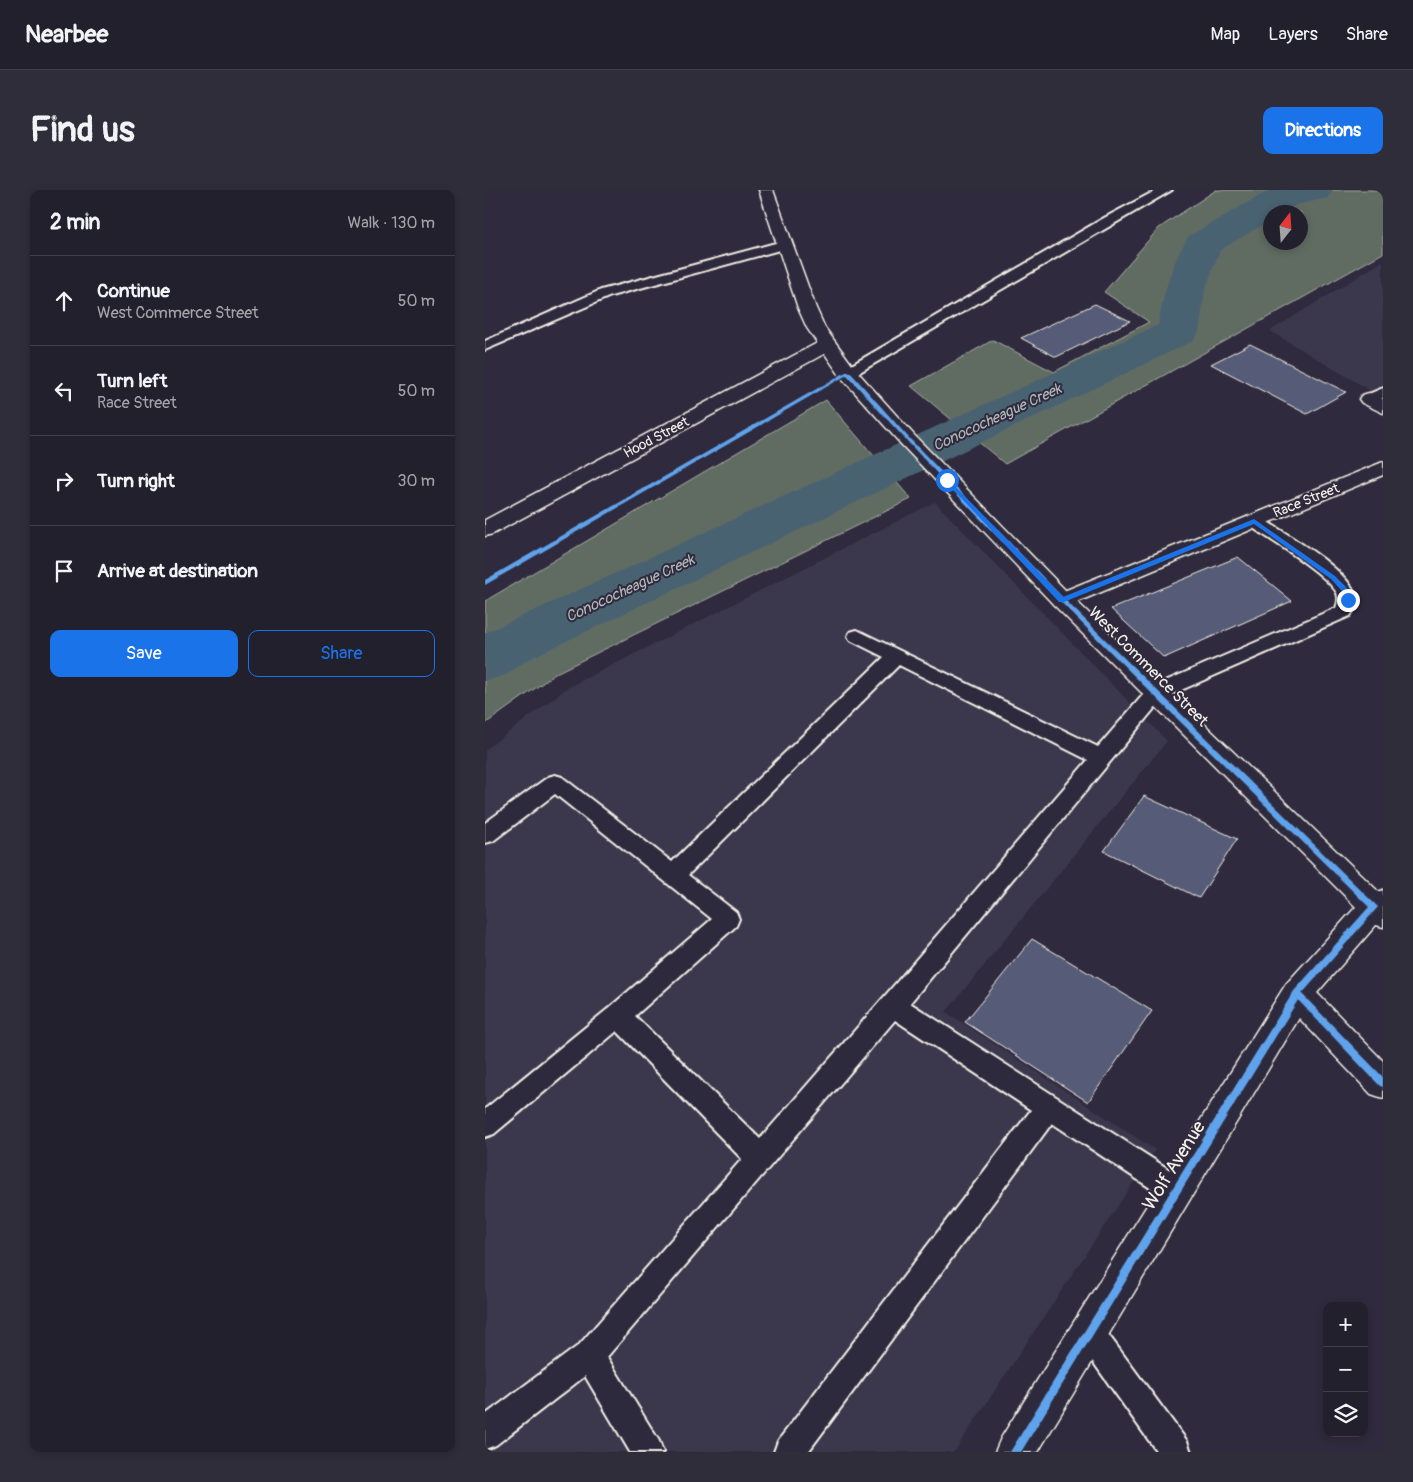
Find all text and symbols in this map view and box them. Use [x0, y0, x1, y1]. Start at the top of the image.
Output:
text: Nearbee [25, 20, 108, 49]
text: Map [1211, 23, 1240, 46]
text: Layers [1268, 23, 1318, 46]
text: Share [1346, 23, 1388, 46]
button: Directions [1263, 107, 1383, 154]
text: Find us [30, 108, 135, 152]
north arrow [1263, 205, 1308, 250]
text: 2 min [50, 209, 100, 236]
text: Walk · 130 m [348, 213, 435, 233]
text: Continue [97, 279, 170, 303]
icon: ahead [50, 287, 78, 315]
text: 50 m [398, 291, 435, 311]
text: West Commerce Street [97, 303, 259, 323]
text: Turn left [97, 369, 167, 393]
icon: left [50, 377, 78, 405]
water label: Conococheague Creek [930, 379, 1066, 456]
text: 50 m [398, 381, 435, 401]
text: Race Street [97, 393, 177, 413]
street label: Hood Street [621, 413, 692, 462]
icon: right [50, 467, 78, 495]
text: Turn right [97, 469, 175, 493]
route start [936, 469, 959, 492]
text: 30 m [397, 471, 435, 491]
street label: Race Street [1271, 479, 1342, 521]
water label: Conococheague Creek [563, 550, 699, 627]
icon: arrive [50, 557, 78, 585]
text: Arrive at destination [97, 559, 258, 583]
route end [1337, 589, 1360, 612]
street label: West Commerce Street [1084, 603, 1213, 731]
button: Save [50, 630, 238, 677]
button: Share [248, 630, 435, 677]
street label: Wolf Avenue [1137, 1116, 1211, 1215]
map controls [1323, 1302, 1368, 1437]
button: + [1323, 1302, 1368, 1347]
button: − [1323, 1347, 1368, 1392]
button: layers [1323, 1392, 1368, 1437]

